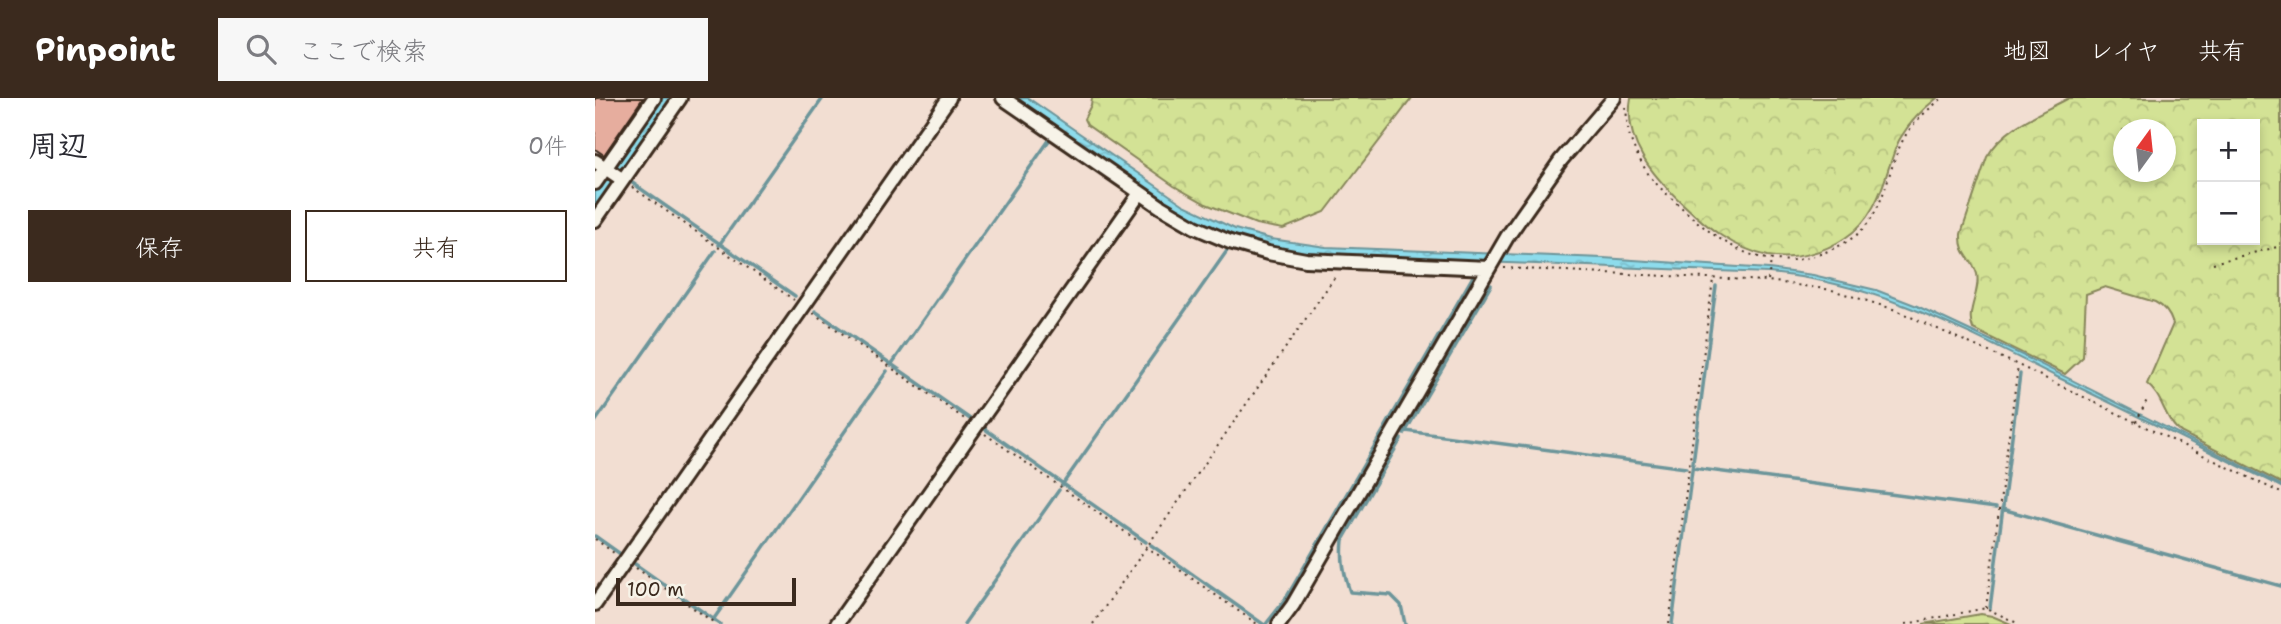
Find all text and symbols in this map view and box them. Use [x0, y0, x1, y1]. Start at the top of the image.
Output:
search box [218, 18, 708, 81]
text: Pinpoint [35, 27, 176, 72]
icon: search [242, 30, 280, 68]
text: ここで検索 [298, 33, 428, 68]
text: 地図 [2003, 35, 2051, 67]
text: レイヤ [2089, 35, 2160, 67]
text: 共有 [2198, 35, 2246, 67]
north arrow [2113, 119, 2176, 182]
map controls [2197, 119, 2260, 245]
button: + [2197, 119, 2260, 182]
text: 周辺 [28, 125, 88, 166]
text: 0件 [528, 131, 567, 161]
button: − [2197, 182, 2260, 245]
button: 保存 [28, 210, 291, 282]
button: 共有 [305, 210, 567, 282]
scale bar [616, 575, 796, 607]
text: 100 m [627, 577, 684, 602]

